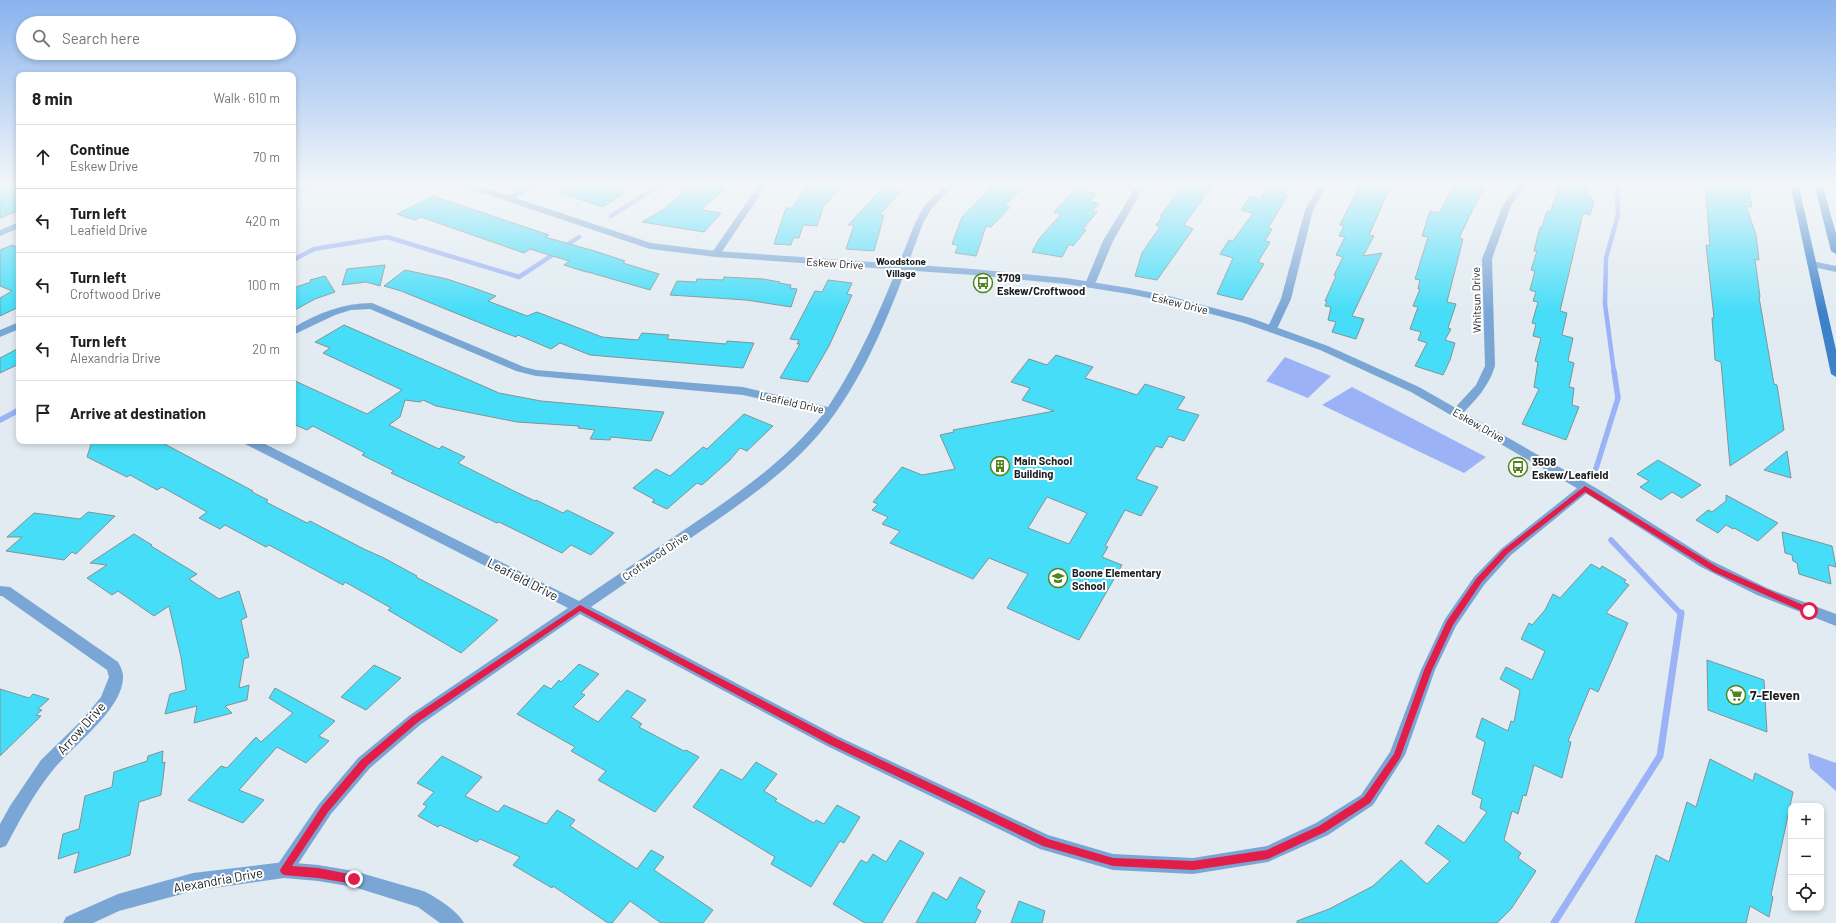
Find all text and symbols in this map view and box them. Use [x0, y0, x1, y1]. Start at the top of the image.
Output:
search box [16, 16, 296, 60]
icon: search [30, 27, 52, 49]
text: Search here [62, 29, 140, 47]
text: 8 min [32, 88, 72, 108]
text: Walk · 610 m [213, 90, 280, 106]
text: Continue [70, 140, 130, 158]
icon: ahead [32, 146, 54, 168]
text: 70 m [253, 149, 280, 165]
text: Eskew Drive [70, 158, 138, 174]
text: Turn left [70, 204, 126, 222]
icon: left [32, 210, 54, 232]
text: 420 m [245, 213, 280, 229]
text: Leafield Drive [70, 222, 147, 238]
street label: Eskew Drive [806, 255, 864, 272]
district label: Woodstone Village [876, 255, 927, 279]
street label: Whitsun Drive [1469, 267, 1483, 333]
text: Turn left [70, 268, 126, 286]
place label: 3709 Eskew/Croftwood [997, 271, 1085, 297]
bus stop icon: 3709 Eskew/Croftwood [972, 272, 994, 294]
icon: left [32, 274, 54, 296]
text: 100 m [247, 277, 280, 293]
text: Croftwood Drive [70, 286, 161, 302]
street label: Eskew Drive [1150, 290, 1210, 316]
text: Turn left [70, 332, 126, 350]
icon: left [32, 338, 54, 360]
text: 20 m [252, 341, 280, 357]
text: Alexandria Drive [70, 350, 161, 366]
street label: Leafield Drive [759, 388, 826, 416]
icon: arrive [32, 402, 54, 424]
text: Arrive at destination [70, 404, 206, 422]
street label: Eskew Drive [1451, 405, 1507, 445]
place label: Main School Building [1014, 454, 1072, 480]
building icon: Main School Building [989, 455, 1011, 477]
place label: 3508 Eskew/Leafield [1532, 455, 1609, 481]
bus stop icon: 3508 Eskew/Leafield [1507, 456, 1529, 478]
street label: Croftwood Drive [619, 529, 691, 583]
street label: Leafield Drive [485, 554, 561, 604]
place label: Boone Elementary School [1072, 566, 1162, 592]
school or university icon: Boone Elementary School [1047, 567, 1069, 589]
route start [1800, 602, 1818, 620]
supermarket icon: 7-Eleven [1725, 684, 1747, 706]
place label: 7-Eleven [1750, 687, 1800, 703]
street label: Arrow Drive [53, 698, 109, 758]
map controls [1788, 803, 1824, 911]
button: + [1788, 803, 1824, 839]
button: − [1788, 839, 1824, 875]
street label: Alexandria Drive [172, 864, 264, 896]
route end [345, 870, 363, 888]
button: locate [1788, 875, 1824, 911]

